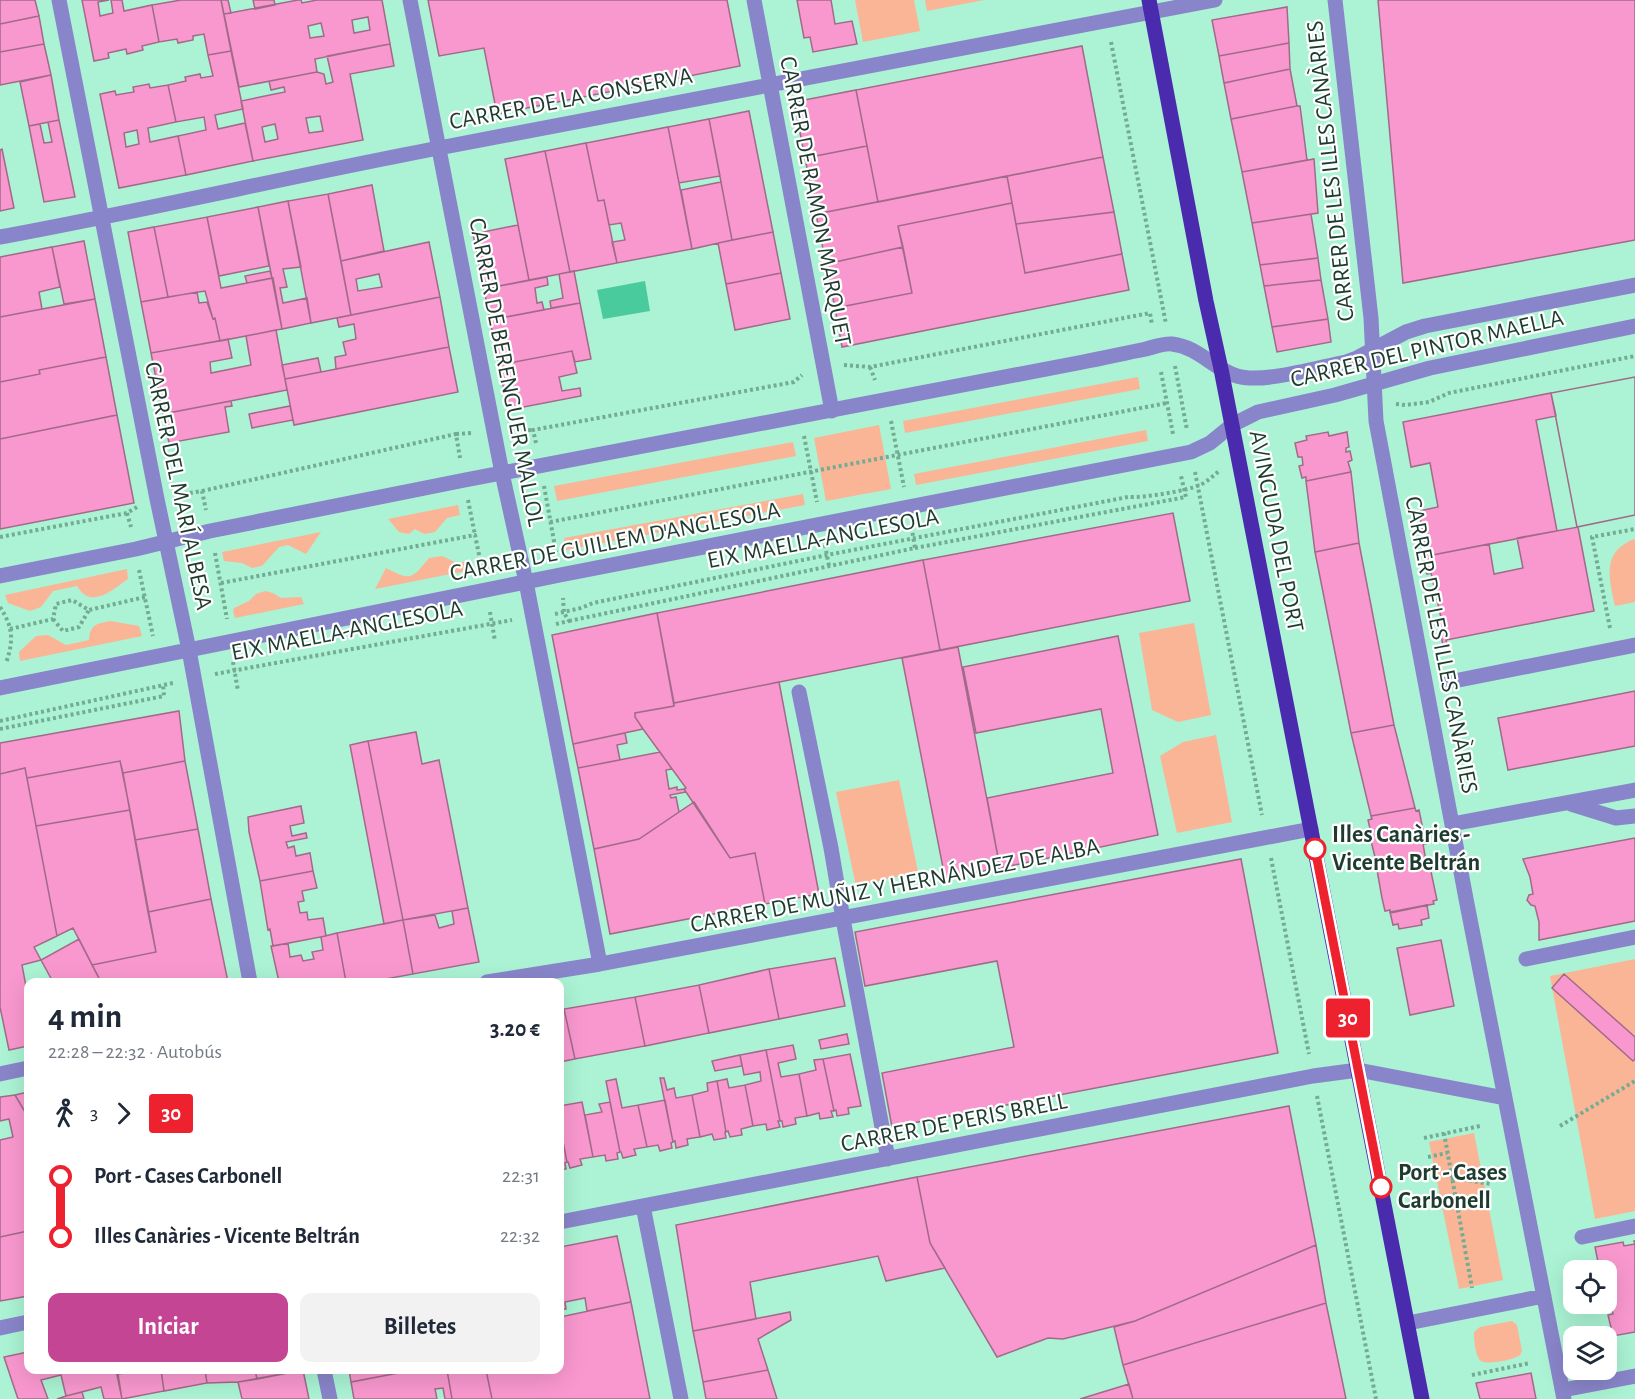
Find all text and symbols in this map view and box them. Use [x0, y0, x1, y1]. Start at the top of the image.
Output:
street label: CARRER DE LES ILLES CANÀRIES [1301, 19, 1359, 323]
street label: CARRER DE RAMON MARQUET [775, 54, 855, 348]
street label: CARRER DE LA CONSERVA [447, 64, 695, 134]
street label: CARRER DE BERENGUER MALLOL [464, 216, 548, 528]
street label: CARRER DEL PINTOR MAELLA [1288, 306, 1566, 392]
street label: CARRER DEL MARÍ ALBESA [140, 359, 218, 612]
street label: AVINGUDA DEL PORT [1245, 428, 1307, 634]
street label: CARRER DE LES ILLES CANÀRIES [1400, 494, 1484, 796]
street label: CARRER DE GUILLEM D'ANGLESOLA [448, 498, 782, 586]
street label: EIX MAELLA-ANGLESOLA [705, 505, 941, 573]
street label: EIX MAELLA-ANGLESOLA [229, 597, 465, 665]
place label: Illes Canàries - Vicente Beltrán [1332, 823, 1480, 875]
street label: CARRER DE MUÑIZ Y HERNÁNDEZ DE ALBA [688, 833, 1102, 937]
marker: Illes Canàries - Vicente Beltrán [1304, 838, 1326, 860]
line badge: 30 [1321, 998, 1375, 1038]
text: 4 min [48, 1001, 122, 1034]
text: 30 [1338, 1008, 1358, 1029]
text: 3.20 € [490, 1018, 540, 1040]
text: 22:28 – 22:32 · Autobús [48, 1042, 222, 1062]
street label: CARRER DE PERIS BRELL [839, 1089, 1069, 1157]
icon: walk [48, 1097, 81, 1130]
icon: forward [107, 1097, 140, 1130]
text: 3 [90, 1103, 98, 1123]
text: 30 [161, 1103, 181, 1124]
place label: Port - Cases Carbonell [1398, 1161, 1507, 1213]
text: Port - Cases Carbonell [94, 1165, 282, 1187]
text: 22:31 [502, 1166, 540, 1186]
marker: Port - Cases Carbonell [1370, 1176, 1392, 1198]
text: Illes Canàries - Vicente Beltrán [94, 1225, 360, 1247]
text: 22:32 [500, 1226, 540, 1246]
map controls [1563, 1260, 1617, 1380]
button: locate [1563, 1260, 1617, 1314]
button: Iniciar [48, 1293, 288, 1362]
button: Billetes [300, 1293, 540, 1362]
button: layers [1563, 1326, 1617, 1380]

